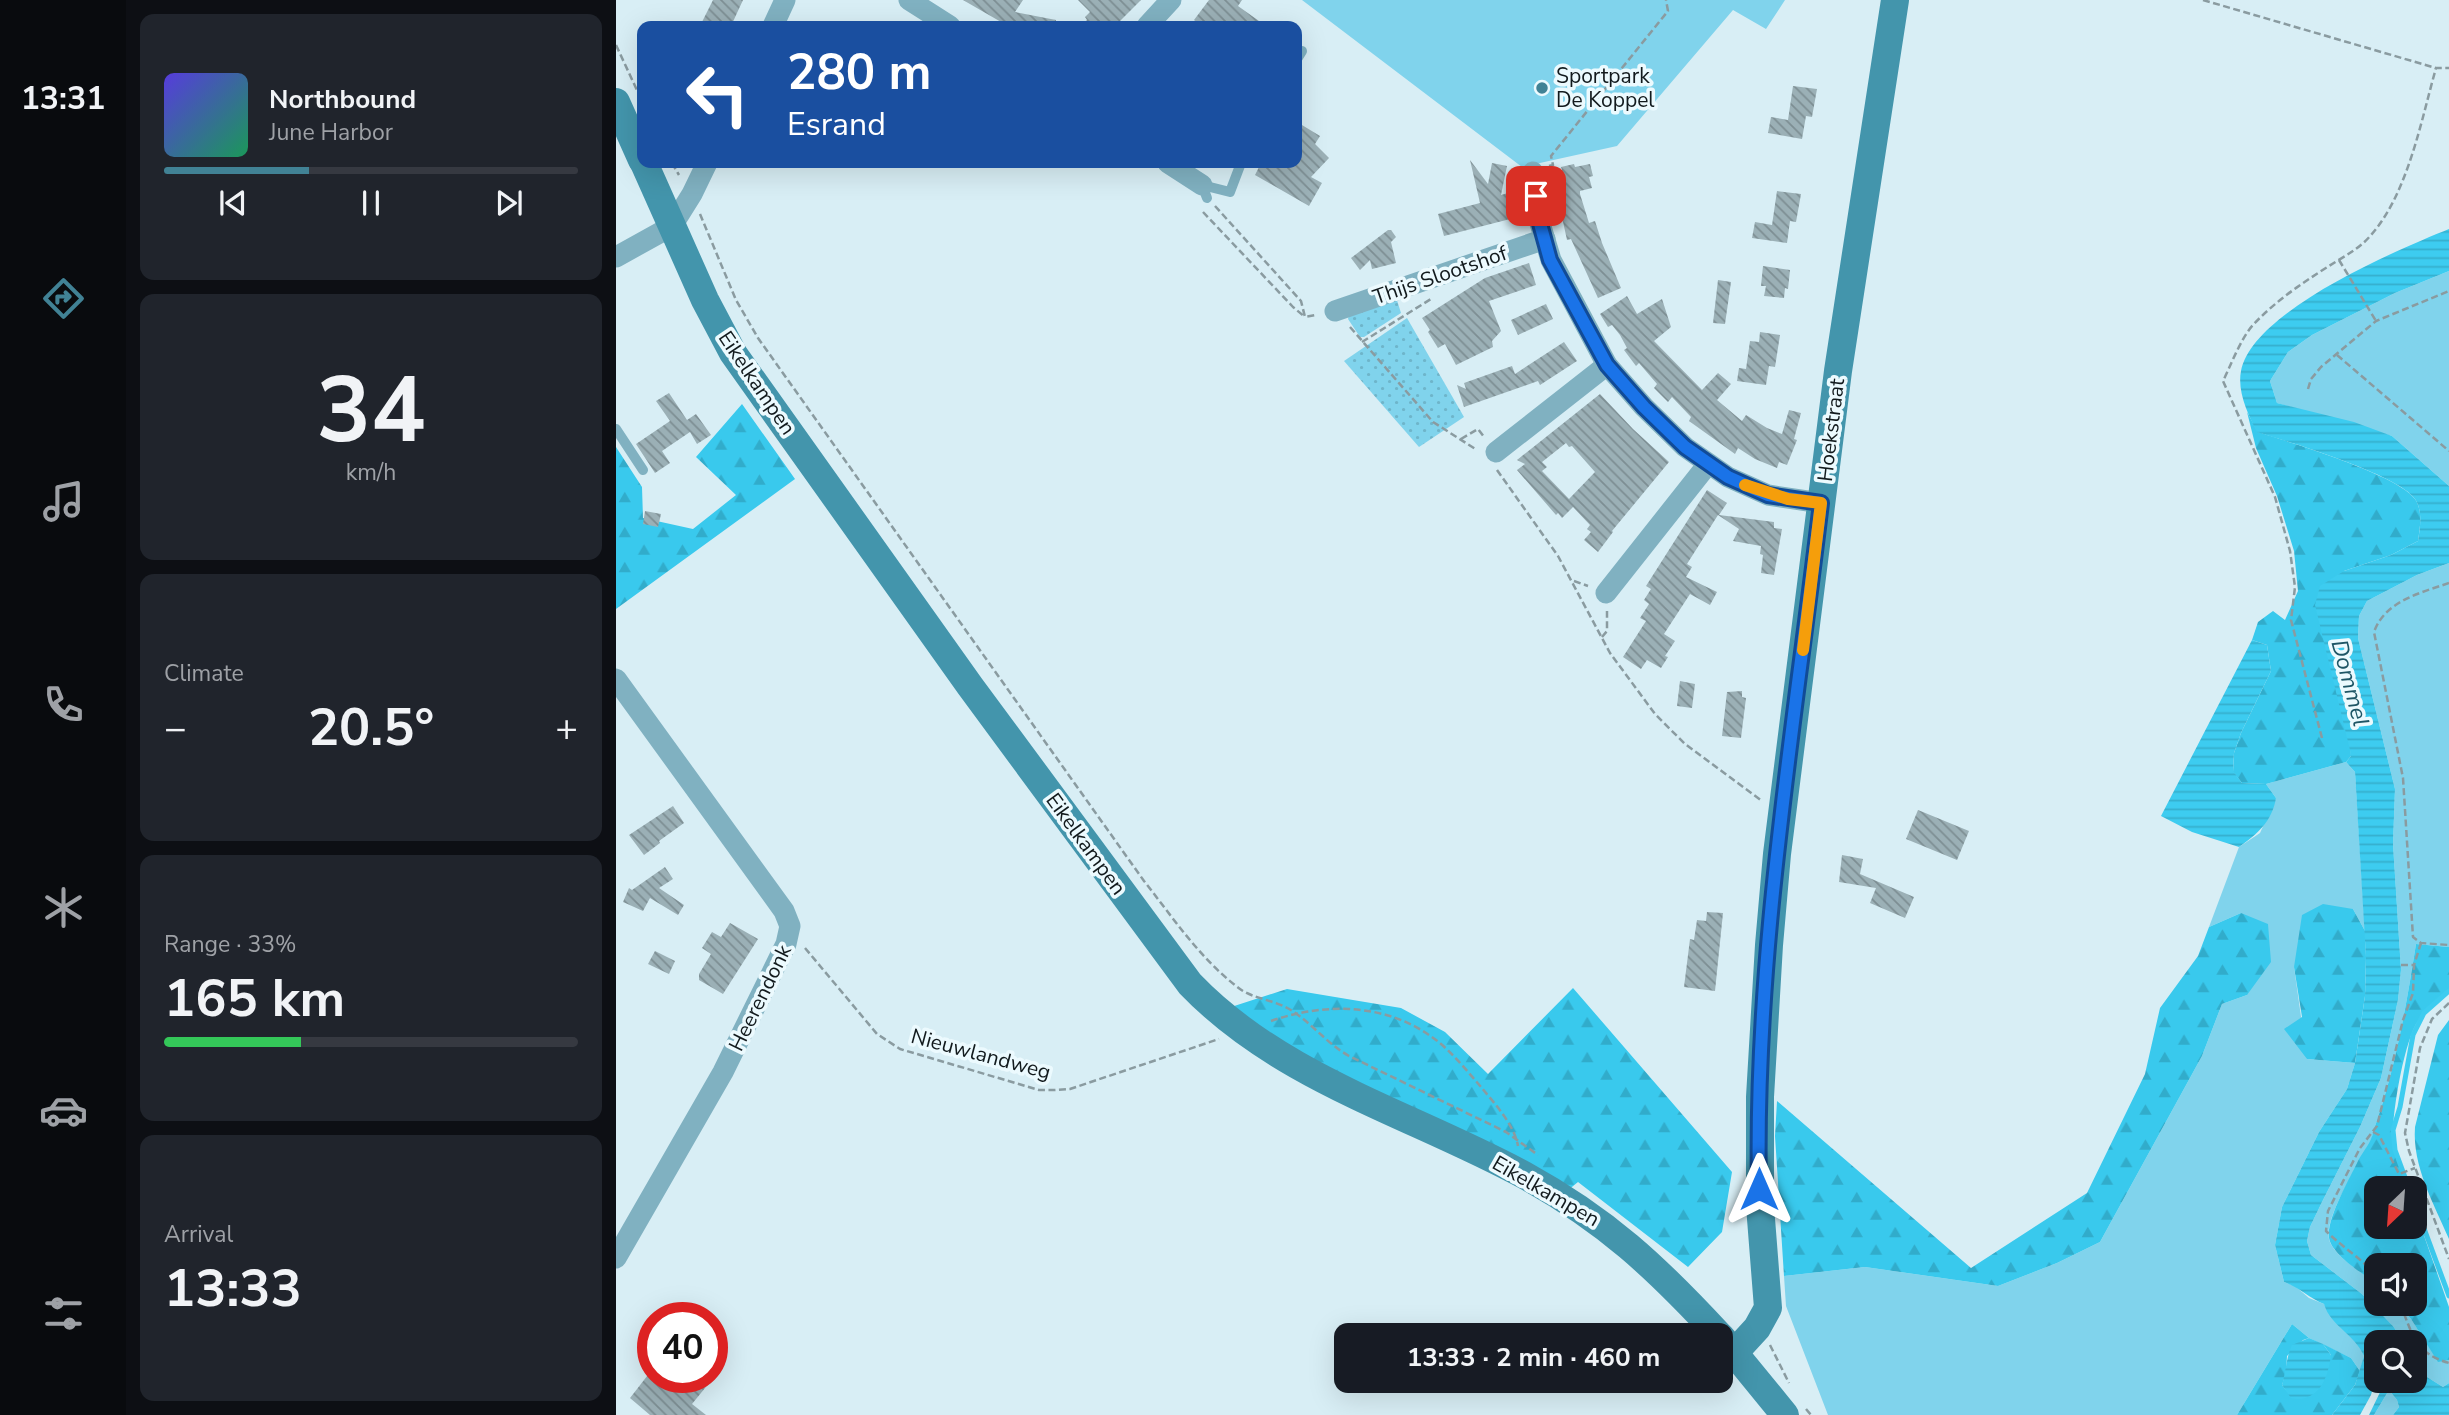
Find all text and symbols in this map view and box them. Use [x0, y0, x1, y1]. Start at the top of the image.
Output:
text: 280 m [787, 39, 931, 106]
icon: left [672, 49, 763, 140]
place label: Sportpark De Koppel [1556, 62, 1655, 114]
text: 13:31 [21, 77, 105, 120]
marker: Sportpark De Koppel [1534, 80, 1550, 96]
text: Northbound [269, 82, 416, 117]
text: Esrand [787, 103, 886, 146]
text: June Harbor [269, 117, 393, 148]
pin [1506, 166, 1566, 226]
icon: arrive [1517, 177, 1555, 215]
icon: previous [214, 184, 252, 222]
icon: pause [352, 184, 390, 222]
icon: next [490, 184, 528, 222]
street label: Thijs Slootshof [1369, 239, 1512, 311]
icon: directions [39, 274, 88, 323]
street label: Eikelkampen [712, 326, 802, 440]
text: 34 [316, 349, 426, 473]
street label: Hoekstraat [1811, 376, 1851, 483]
text: km/h [346, 457, 396, 488]
icon: music [39, 477, 88, 526]
water label: Dommel [2324, 636, 2376, 730]
text: Climate [164, 658, 244, 689]
icon: phone [39, 680, 88, 729]
text: 20.5° [308, 692, 434, 763]
text: − [164, 703, 187, 754]
text: + [555, 703, 578, 754]
street label: Eikelkampen [1040, 787, 1132, 901]
icon: climate [39, 883, 88, 932]
text: Range · 33% [164, 929, 296, 960]
street label: Heerendonk [722, 940, 798, 1056]
text: 165 km [164, 963, 345, 1034]
street label: Nieuwlandweg [908, 1022, 1054, 1086]
icon: car [39, 1086, 88, 1135]
street label: Eikelkampen [1487, 1149, 1605, 1233]
position arrow [1722, 1152, 1796, 1226]
north arrow [2364, 1176, 2427, 1239]
map controls [2364, 1176, 2427, 1393]
text: Arrival [164, 1219, 233, 1250]
text: 13:33 [164, 1253, 302, 1324]
button: sound [2364, 1253, 2427, 1316]
icon: filters [39, 1289, 88, 1338]
speed limit sign: 40 [637, 1302, 728, 1393]
button: search [2364, 1330, 2427, 1393]
text: 13:33 · 2 min · 460 m [1407, 1340, 1660, 1375]

